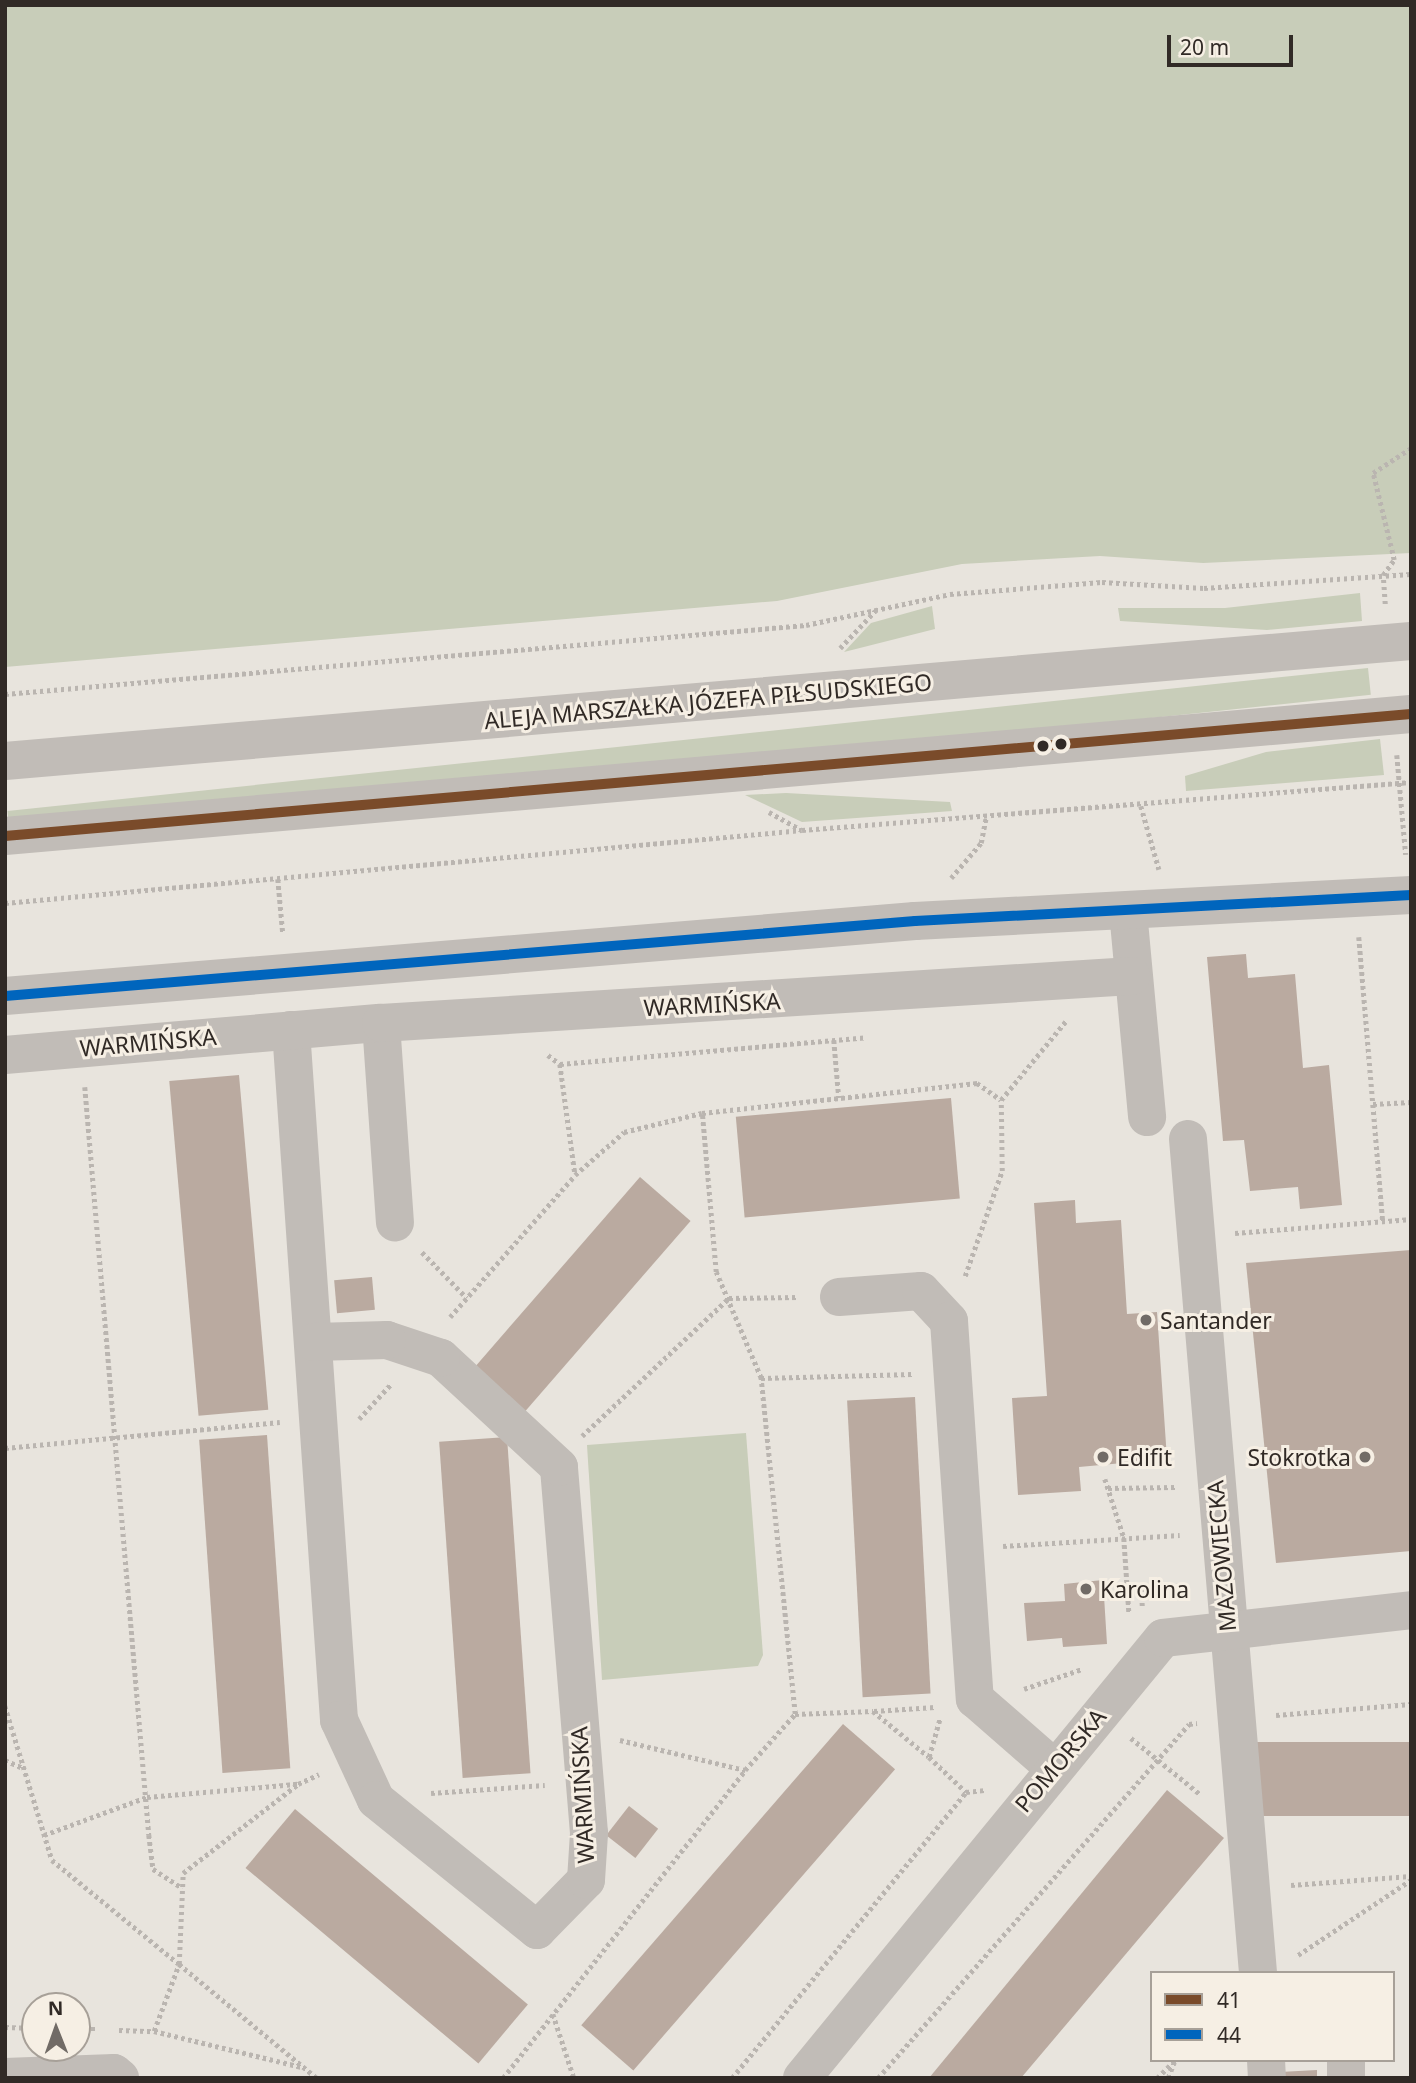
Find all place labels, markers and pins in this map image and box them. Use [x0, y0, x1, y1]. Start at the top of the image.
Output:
unlabelled marker [1054, 737, 1068, 751]
unlabelled marker [1036, 739, 1050, 753]
place label: Santander [1160, 1306, 1272, 1334]
marker: Santander [1138, 1312, 1154, 1328]
place label: Edifit [1117, 1443, 1172, 1471]
place label: Stokrotka [1247, 1443, 1351, 1471]
marker: Edifit [1095, 1449, 1111, 1465]
marker: Stokrotka [1357, 1449, 1373, 1465]
place label: Karolina [1100, 1575, 1189, 1603]
marker: Karolina [1078, 1581, 1094, 1597]

